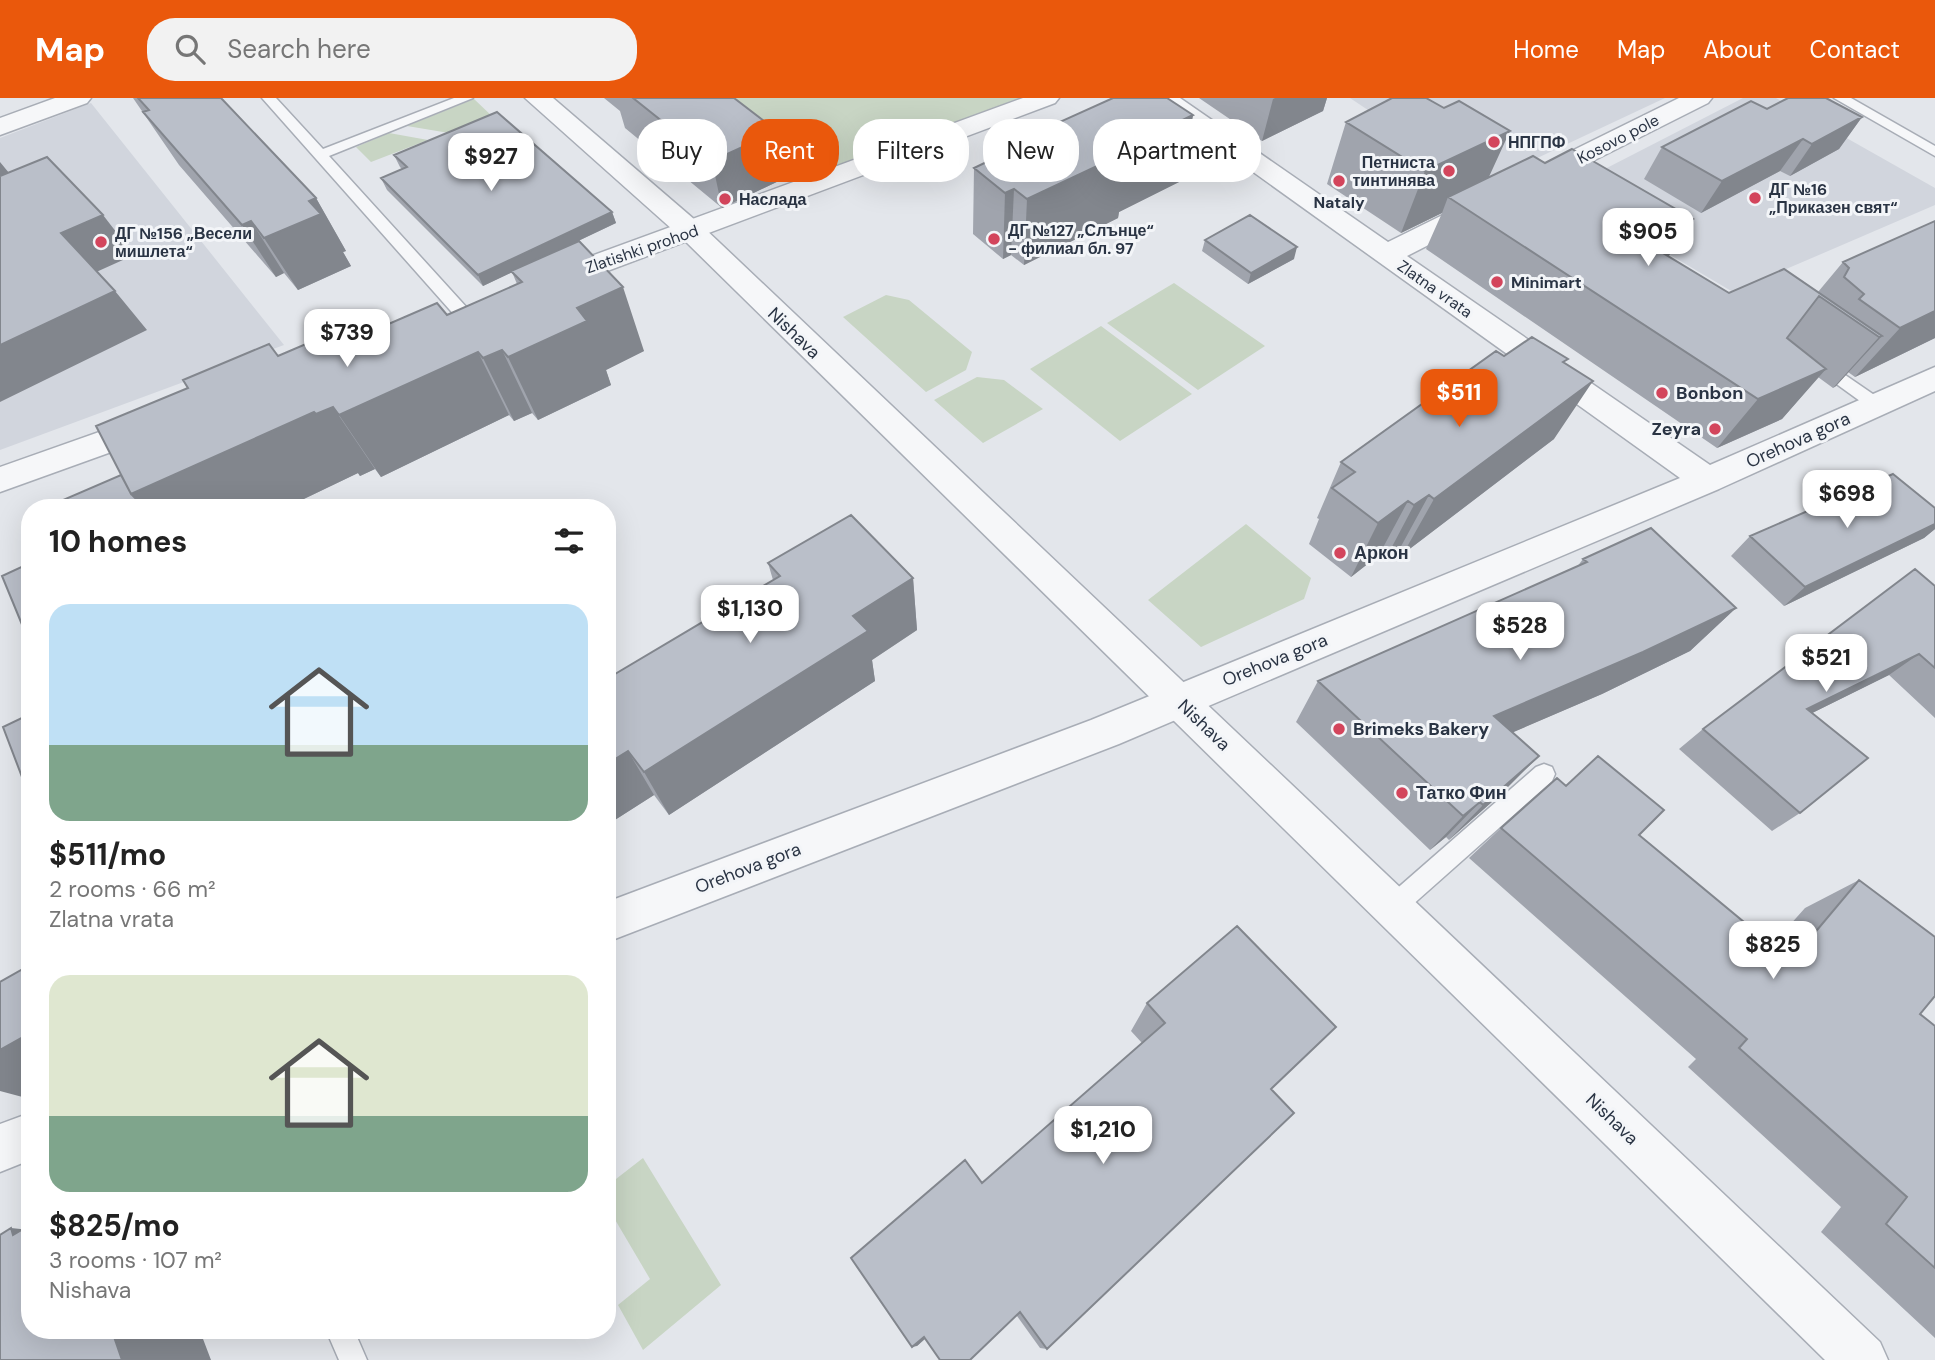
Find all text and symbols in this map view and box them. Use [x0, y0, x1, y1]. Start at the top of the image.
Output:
search box [147, 18, 637, 81]
text: Map [35, 28, 105, 71]
icon: search [171, 30, 209, 68]
text: Search here [227, 32, 371, 66]
text: Home [1513, 34, 1579, 65]
text: Map [1617, 34, 1665, 65]
text: About [1703, 34, 1772, 65]
text: Contact [1810, 34, 1900, 65]
street label: Kosovo pole [1573, 109, 1663, 169]
chip: Buy [637, 119, 727, 182]
chip: Rent [741, 119, 839, 182]
chip: Filters [853, 119, 969, 182]
chip: New [983, 119, 1079, 182]
chip: Apartment [1093, 119, 1261, 182]
place label: НПГПФ [1508, 132, 1566, 153]
pin: $927 [450, 134, 532, 193]
marker: НПГПФ [1486, 134, 1502, 150]
text: $927 [464, 141, 518, 171]
place label: Петниста тинтинява [1352, 152, 1435, 191]
marker: Петниста тинтинява [1441, 163, 1457, 179]
marker: Nataly [1331, 173, 1347, 189]
place label: ДГ №16 „Приказен свят“ [1769, 179, 1897, 218]
place label: Наслада [739, 189, 807, 210]
marker: ДГ №16 „Приказен свят“ [1747, 190, 1763, 206]
marker: Наслада [717, 191, 733, 207]
place label: Nataly [1313, 192, 1365, 213]
pin: $905 [1607, 208, 1689, 268]
text: $905 [1619, 216, 1678, 246]
street label: Zlatishki prohod [583, 220, 701, 278]
place label: ДГ №127 „Слънце“ - филиал бл. 97 [1008, 220, 1154, 259]
place label: ДГ №156 „Весели мишлета“ [115, 223, 252, 262]
marker: ДГ №127 „Слънце“ - филиал бл. 97 [986, 231, 1002, 247]
marker: ДГ №156 „Весели мишлета“ [93, 234, 109, 250]
street label: Zlatna vrata [1393, 255, 1477, 323]
place label: Minimart [1511, 272, 1582, 293]
marker: Minimart [1489, 274, 1505, 290]
street label: Nishava [762, 302, 826, 364]
pin: $739 [306, 310, 388, 369]
text: $739 [320, 317, 374, 347]
pin: $511 [1418, 370, 1500, 429]
text: $511 [1437, 377, 1481, 407]
place label: Bonbon [1676, 381, 1743, 405]
marker: Bonbon [1654, 385, 1670, 401]
street label: Orehova gora [1742, 406, 1854, 474]
place label: Zeyra [1651, 417, 1701, 441]
marker: Zeyra [1707, 421, 1723, 437]
pin: $698 [1806, 470, 1888, 530]
text: $698 [1818, 478, 1876, 508]
text: 10 homes [49, 522, 187, 561]
icon: filters [550, 522, 588, 560]
place label: Аркон [1354, 541, 1409, 565]
marker: Аркон [1332, 545, 1348, 561]
pin: $1,130 [693, 586, 807, 645]
text: $1,130 [717, 593, 783, 623]
pin: $528 [1479, 602, 1561, 662]
text: $528 [1492, 610, 1548, 640]
street label: Orehova gora [1219, 628, 1331, 692]
pin: $521 [1785, 634, 1867, 694]
text: $521 [1801, 642, 1851, 672]
icon: home [256, 649, 382, 775]
street label: Nishava [1172, 694, 1236, 756]
place label: Brimeks Bakery [1353, 717, 1489, 741]
marker: Brimeks Bakery [1331, 721, 1347, 737]
place label: Татко Фин [1416, 781, 1507, 805]
marker: Татко Фин [1394, 785, 1410, 801]
text: $511/mo [49, 835, 166, 874]
street label: Orehova gora [692, 837, 804, 899]
text: 2 rooms · 66 m² [49, 874, 216, 904]
text: Zlatna vrata [49, 904, 174, 934]
pin: $825 [1732, 922, 1814, 981]
text: $825 [1745, 929, 1801, 959]
icon: home [256, 1020, 382, 1146]
street label: Nishava [1580, 1088, 1644, 1150]
pin: $1,210 [1046, 1107, 1160, 1166]
text: $1,210 [1070, 1114, 1136, 1144]
text: $825/mo [49, 1206, 180, 1245]
text: 3 rooms · 107 m² [49, 1245, 222, 1275]
text: Nishava [49, 1275, 131, 1305]

